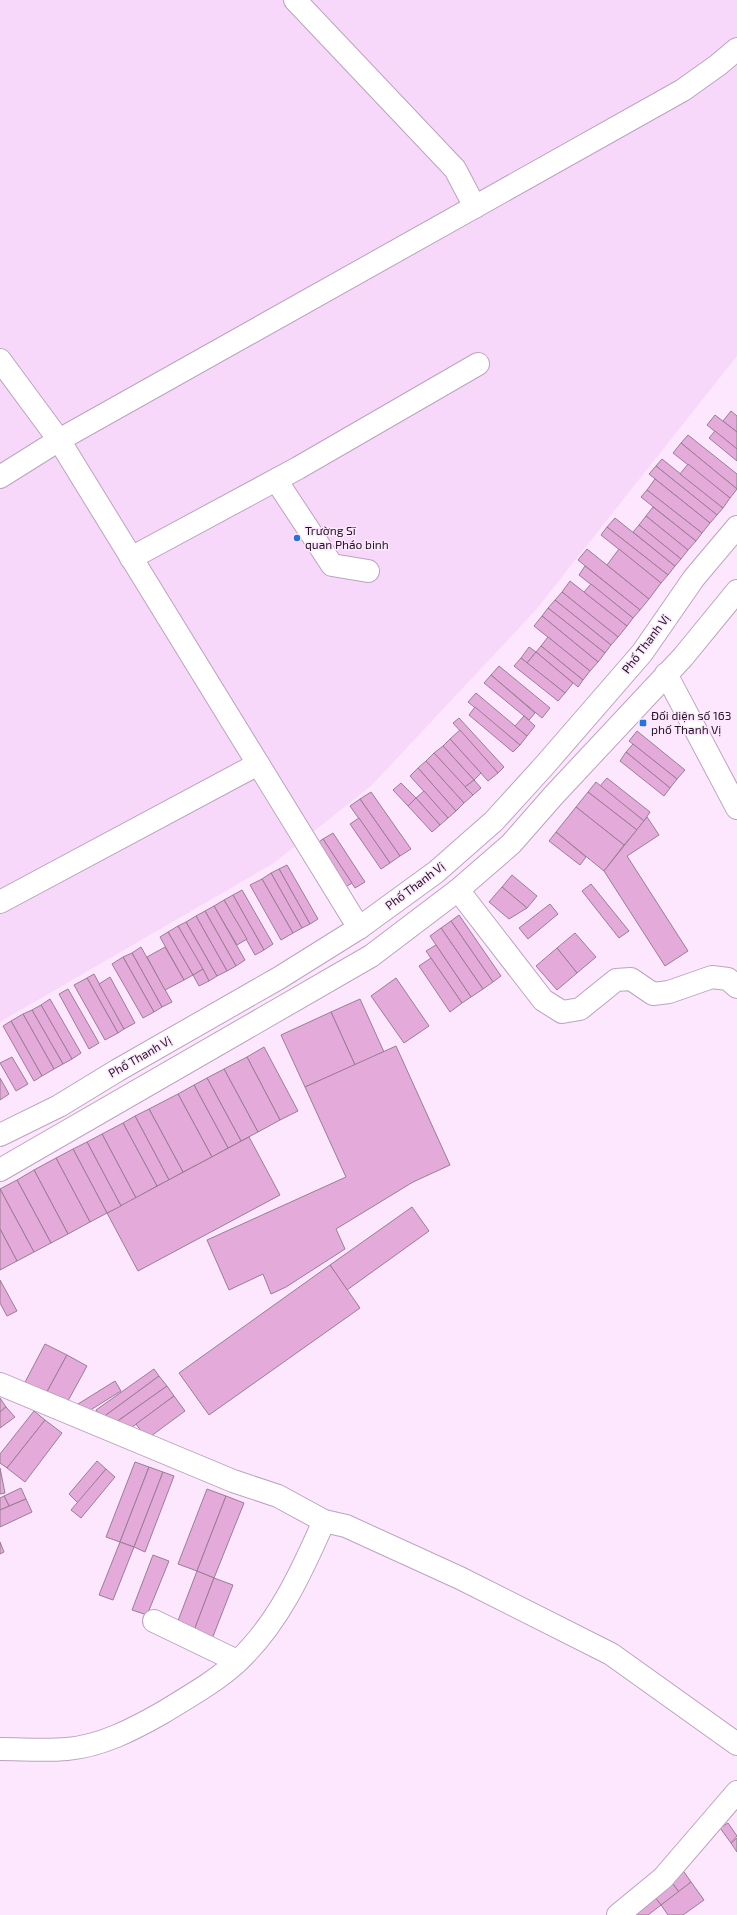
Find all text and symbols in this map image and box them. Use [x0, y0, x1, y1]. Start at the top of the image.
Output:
place label: Trường Sĩ quan Pháo binh [305, 523, 389, 551]
marker: Trường Sĩ quan Pháo binh [292, 533, 302, 543]
street label: Phố Thanh Vị [618, 611, 673, 676]
place label: Đối diện số 163 phố Thanh Vị [651, 708, 731, 737]
marker: Đối diện số 163 phố Thanh Vị [638, 718, 648, 728]
street label: Phố Thanh Vị [382, 858, 447, 913]
street label: Phố Thanh Vị [106, 1032, 174, 1081]

